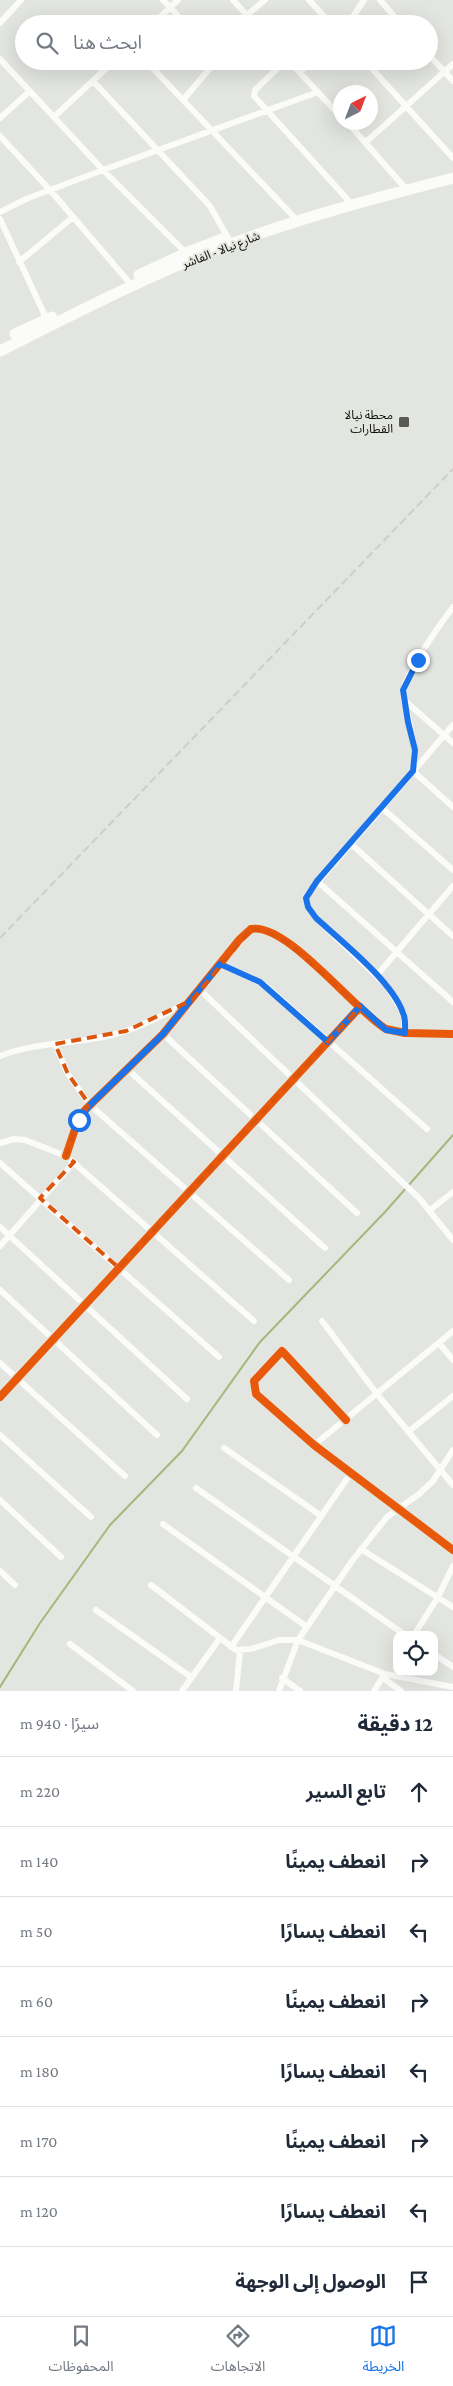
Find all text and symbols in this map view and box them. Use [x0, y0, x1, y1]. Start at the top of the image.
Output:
search box [15, 15, 438, 70]
icon: search [33, 29, 61, 57]
text: ابحث هنا [73, 32, 142, 53]
north arrow [333, 85, 378, 130]
street label: شارع نيالا - الفاشر [179, 229, 263, 274]
place label: محطة نيالا القطارات [344, 408, 393, 436]
marker: محطة نيالا القطارات [397, 415, 411, 429]
route end [407, 649, 430, 672]
route start [68, 1109, 91, 1132]
map controls [393, 1631, 438, 1676]
button: locate [393, 1631, 438, 1676]
text: 12 دقيقة [358, 1712, 433, 1736]
text: سيرًا · 940 m [20, 1715, 99, 1732]
icon: ahead [405, 1778, 433, 1806]
text: تابع السير [306, 1781, 386, 1802]
text: 220 m [20, 1783, 60, 1800]
icon: right [405, 1848, 433, 1876]
text: انعطف يمينًا [285, 1851, 386, 1872]
text: 140 m [20, 1853, 58, 1870]
icon: left [405, 1918, 433, 1946]
text: انعطف يسارًا [280, 1921, 386, 1942]
text: 50 m [20, 1923, 52, 1940]
icon: right [405, 1988, 433, 2016]
text: انعطف يمينًا [285, 1991, 386, 2012]
text: 60 m [20, 1993, 53, 2010]
icon: left [405, 2058, 433, 2086]
text: انعطف يسارًا [280, 2061, 386, 2082]
text: 180 m [20, 2063, 59, 2080]
icon: right [405, 2128, 433, 2156]
text: انعطف يمينًا [285, 2131, 386, 2152]
text: 170 m [20, 2133, 57, 2150]
icon: left [405, 2198, 433, 2226]
text: انعطف يسارًا [280, 2201, 386, 2222]
text: 120 m [20, 2203, 58, 2220]
icon: arrive [405, 2268, 433, 2296]
text: الوصول إلى الوجهة [235, 2271, 386, 2292]
tab: المحفوظات [49, 2322, 114, 2381]
tab: الاتجاهات [211, 2322, 265, 2381]
tab: الخريطة [362, 2322, 404, 2381]

